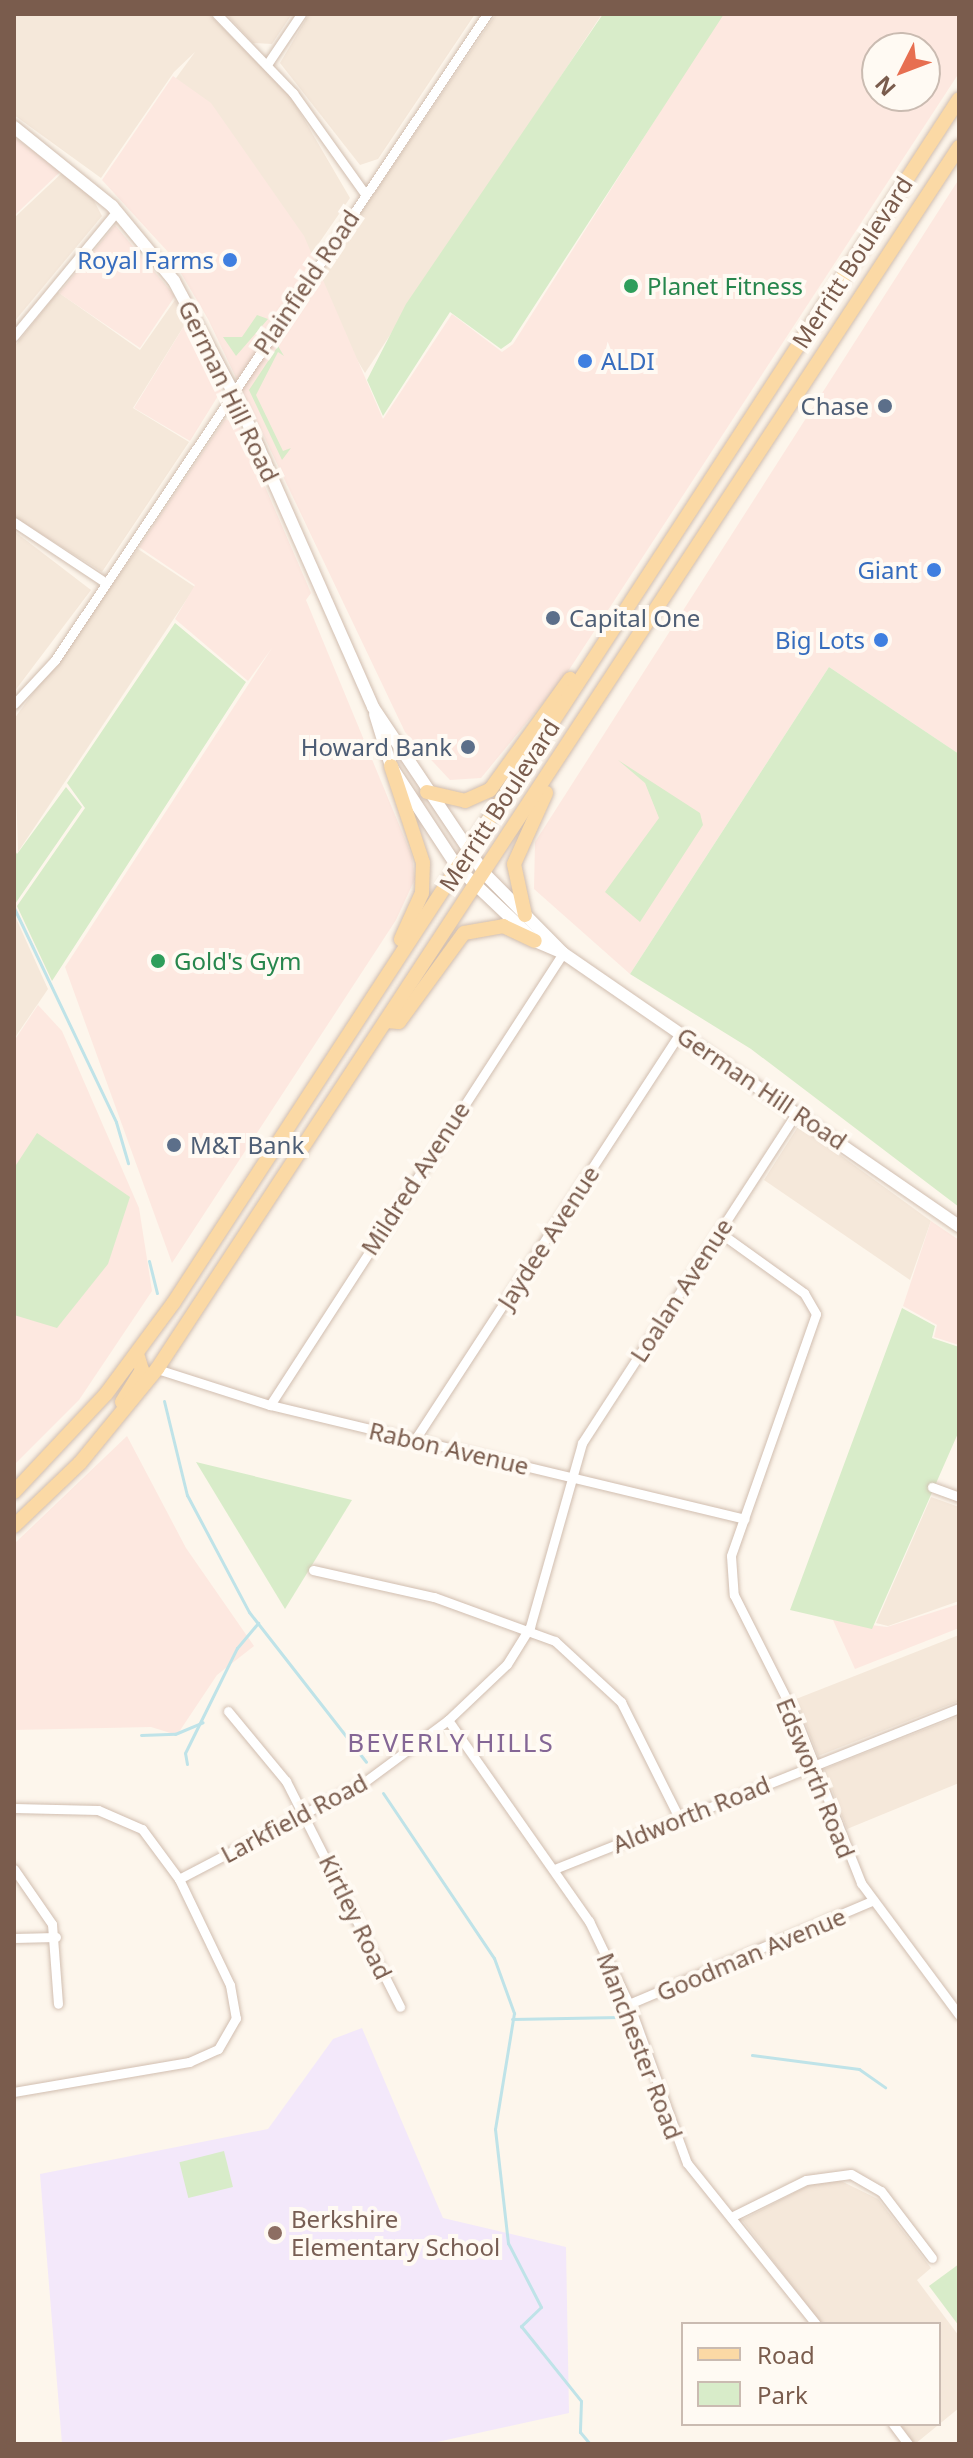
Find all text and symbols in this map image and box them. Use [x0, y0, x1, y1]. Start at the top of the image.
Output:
north arrow [861, 32, 941, 112]
text: N [868, 70, 902, 103]
street label: Merritt Boulevard [786, 171, 918, 353]
street label: Plainfield Road [247, 204, 365, 360]
place label: Royal Farms [77, 246, 214, 274]
marker: Royal Farms [221, 251, 239, 269]
place label: Planet Fitness [647, 272, 803, 300]
marker: Planet Fitness [622, 277, 640, 295]
street label: German Hill Road [173, 296, 285, 486]
place label: ALDI [601, 347, 655, 375]
marker: ALDI [576, 352, 594, 370]
place label: Chase [801, 392, 869, 420]
marker: Chase [876, 397, 894, 415]
place label: Giant [857, 556, 918, 584]
marker: Giant [925, 561, 943, 579]
place label: Capital One [569, 604, 700, 632]
marker: Capital One [544, 609, 562, 627]
place label: Big Lots [775, 626, 865, 654]
marker: Big Lots [872, 631, 890, 649]
street label: Merritt Boulevard [433, 714, 565, 896]
place label: Howard Bank [301, 733, 452, 761]
marker: Howard Bank [459, 738, 477, 756]
place label: Gold's Gym [174, 947, 302, 975]
marker: Gold's Gym [149, 952, 167, 970]
street label: German Hill Road [672, 1021, 852, 1155]
street label: Mildred Avenue [355, 1096, 475, 1260]
place label: M&T Bank [190, 1131, 304, 1159]
marker: M&T Bank [165, 1136, 183, 1154]
street label: Jaydee Avenue [491, 1160, 605, 1314]
street label: Loalan Avenue [624, 1213, 738, 1367]
street label: Rabon Avenue [366, 1416, 532, 1480]
street label: Edsworth Road [771, 1694, 861, 1862]
district label: BEVERLY HILLS [347, 1727, 555, 1759]
street label: Larkfield Road [216, 1767, 372, 1869]
street label: Aldworth Road [608, 1769, 774, 1859]
street label: Kirtley Road [313, 1850, 399, 1984]
street label: Goodman Avenue [652, 1901, 850, 2007]
street label: Manchester Road [591, 1949, 689, 2143]
place label: Berkshire Elementary School [291, 2205, 500, 2261]
marker: Berkshire Elementary School [266, 2224, 284, 2242]
legend [681, 2322, 941, 2426]
text: Road [757, 2338, 815, 2371]
text: Park [757, 2378, 808, 2411]

